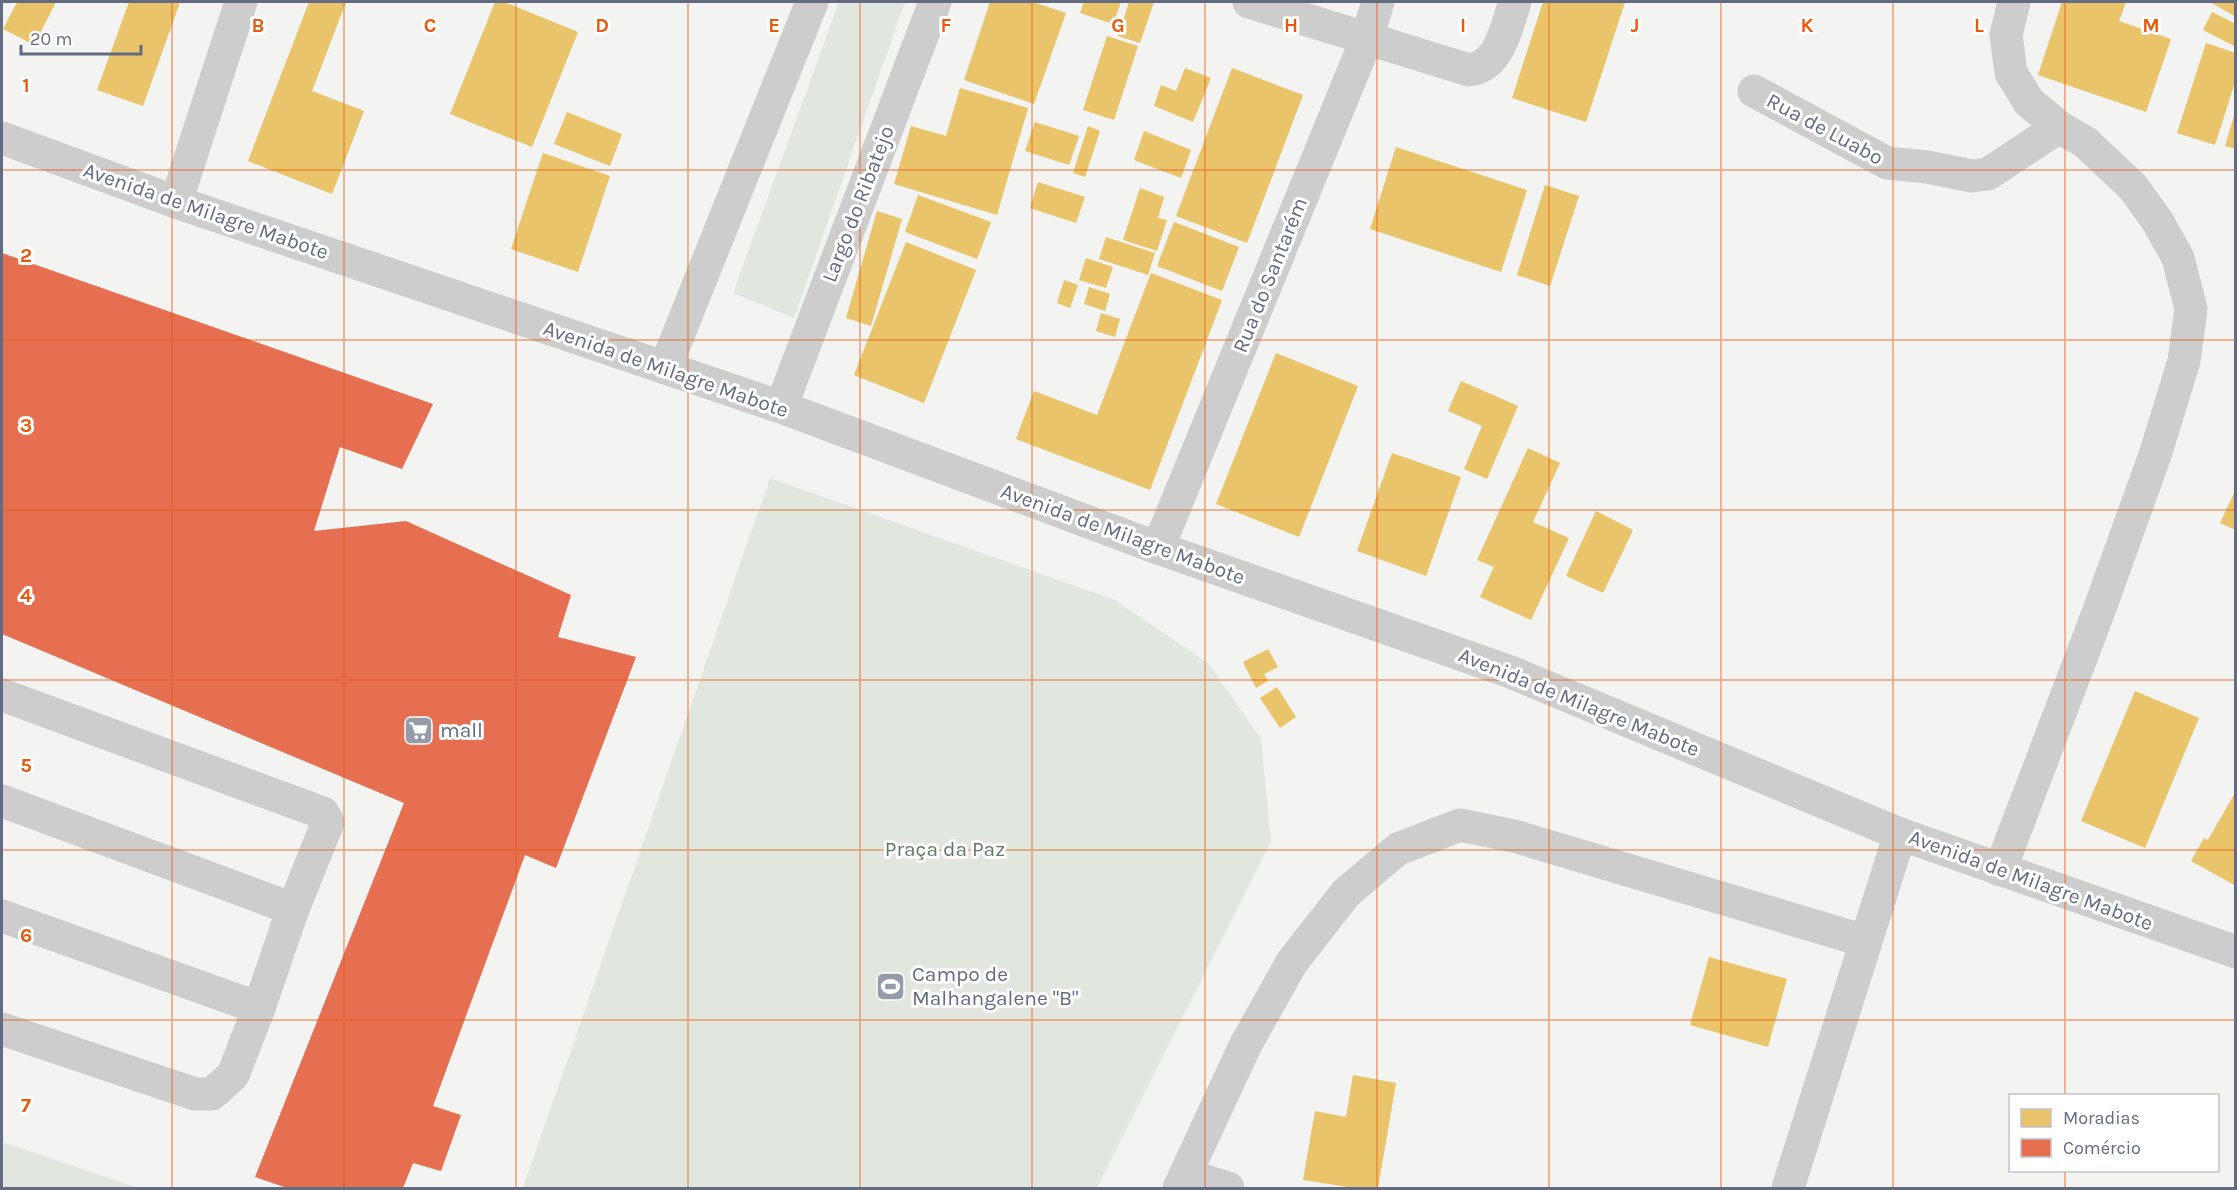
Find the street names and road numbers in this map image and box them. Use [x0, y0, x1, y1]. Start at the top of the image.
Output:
street label: Rua de Luabo [1763, 88, 1887, 170]
street label: Largo do Ribatejo [817, 122, 899, 286]
street label: Avenida de Milagre Mabote [80, 158, 332, 264]
street label: Rua do Santarém [1228, 194, 1312, 356]
street label: Avenida de Milagre Mabote [540, 316, 792, 422]
street label: Avenida de Milagre Mabote [998, 479, 1248, 589]
street label: Avenida de Milagre Mabote [1455, 643, 1703, 761]
street label: Avenida de Milagre Mabote [1906, 825, 2156, 935]

